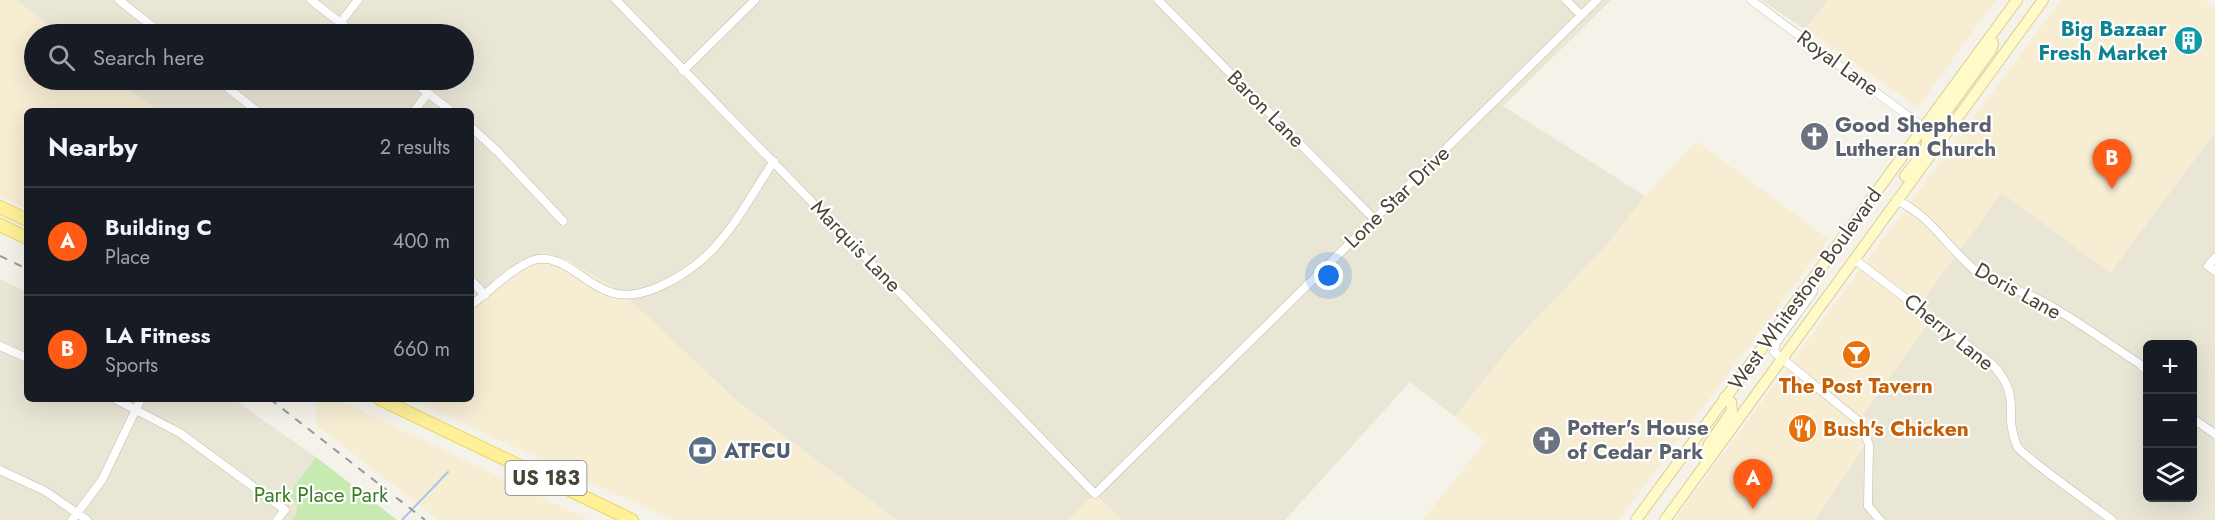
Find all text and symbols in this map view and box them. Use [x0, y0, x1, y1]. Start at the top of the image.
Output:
place label: Big Bazaar Fresh Market [2038, 14, 2167, 68]
street label: Royal Lane [1791, 23, 1885, 103]
search box [24, 24, 474, 90]
building icon: Big Bazaar Fresh Market [2172, 25, 2204, 57]
icon: search [45, 41, 78, 74]
text: Search here [93, 41, 204, 73]
street label: Baron Lane [1220, 63, 1312, 155]
place label: Good Shepherd Lutheran Church [1835, 110, 1996, 164]
church icon: Good Shepherd Lutheran Church [1798, 121, 1830, 153]
text: Nearby [48, 128, 137, 166]
text: 2 results [380, 133, 450, 162]
street label: Lone Star Drive [1338, 139, 1456, 255]
pin: B [2092, 140, 2132, 189]
street label: West Whitestone Boulevard [1721, 181, 1889, 397]
street label: Marquis Lane [804, 193, 908, 299]
text: Building C [105, 211, 212, 243]
text: A [60, 227, 75, 256]
text: 400 m [393, 227, 450, 256]
text: Place [105, 243, 150, 272]
street label: Doris Lane [1969, 255, 2067, 327]
your location [1314, 261, 1343, 290]
street label: Cherry Lane [1898, 286, 2001, 378]
text: LA Fitness [105, 319, 211, 351]
text: B [61, 335, 74, 364]
text: 660 m [393, 335, 450, 364]
bar icon: The Post Tavern [1840, 339, 1872, 371]
map controls [2143, 340, 2197, 502]
button: + [2143, 340, 2197, 394]
text: Sports [105, 351, 158, 380]
place label: The Post Tavern [1779, 371, 1933, 401]
button: − [2143, 394, 2197, 448]
place label: Potter's House of Cedar Park [1567, 413, 1709, 467]
restaurant icon: Bush's Chicken [1786, 413, 1818, 445]
place label: Bush's Chicken [1823, 414, 1969, 444]
church icon: Potter's House of Cedar Park [1530, 424, 1562, 456]
bank icon: ATFCU [687, 435, 719, 467]
place label: ATFCU [723, 436, 791, 466]
button: layers [2143, 448, 2197, 502]
pin: A [1734, 460, 1772, 509]
road number: US 183 [506, 461, 586, 495]
park label: Park Place Park [254, 480, 389, 510]

